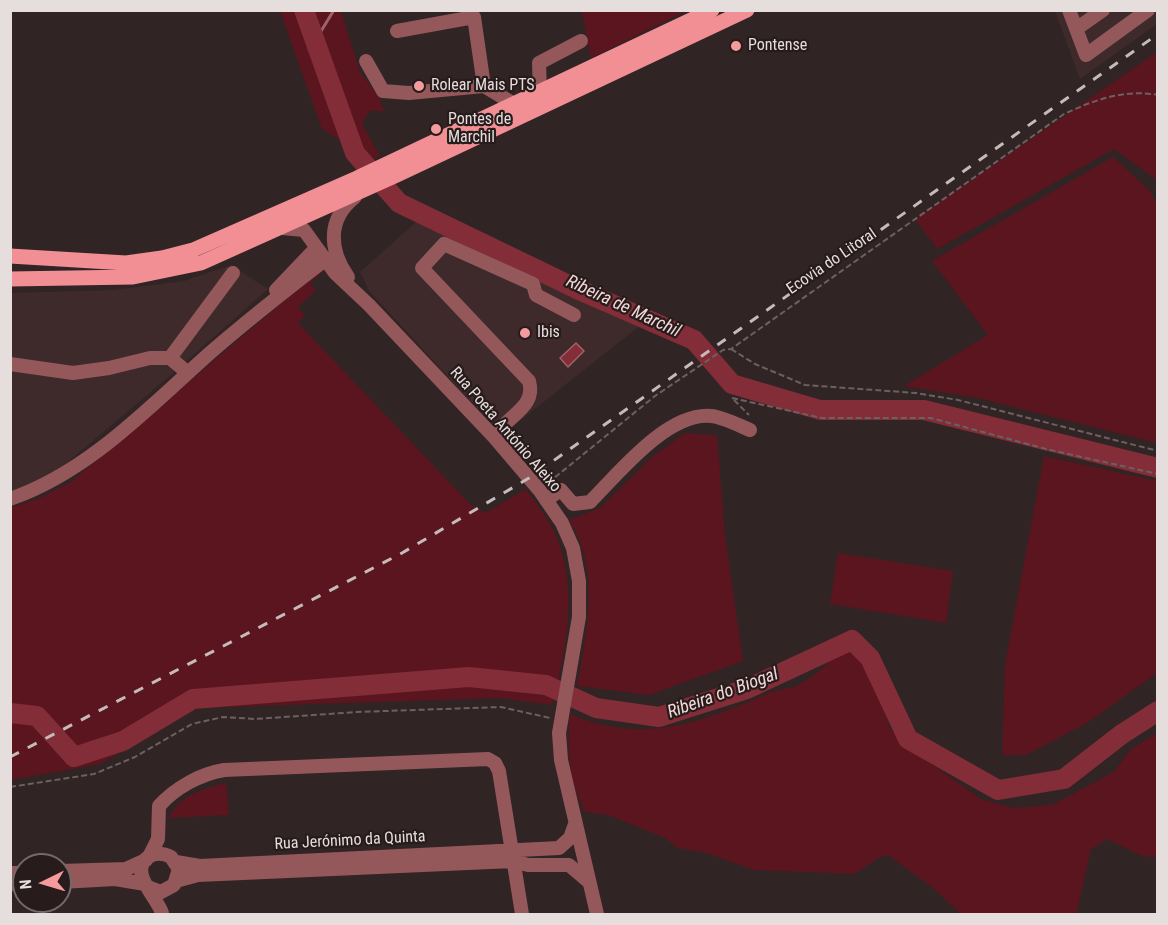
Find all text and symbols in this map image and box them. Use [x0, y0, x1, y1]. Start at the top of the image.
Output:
place label: Pontense [748, 36, 807, 56]
marker: Pontense [729, 39, 743, 53]
place label: Rolear Mais PTS [431, 76, 535, 96]
marker: Rolear Mais PTS [412, 79, 426, 93]
place label: Pontes de Marchil [448, 110, 511, 148]
marker: Pontes de Marchil [429, 122, 443, 136]
street label: Ecovia do Litoral [783, 225, 881, 299]
water label: Ribeira de Marchil [562, 271, 684, 343]
place label: Ibis [537, 323, 560, 343]
marker: Ibis [518, 326, 532, 340]
street label: Rua Poeta António Aleixo [445, 363, 565, 497]
water label: Ribeira do Biogal [665, 664, 781, 724]
street label: Rua Jerónimo da Quinta [274, 827, 426, 855]
north arrow [12, 853, 72, 913]
text: N [16, 879, 35, 890]

